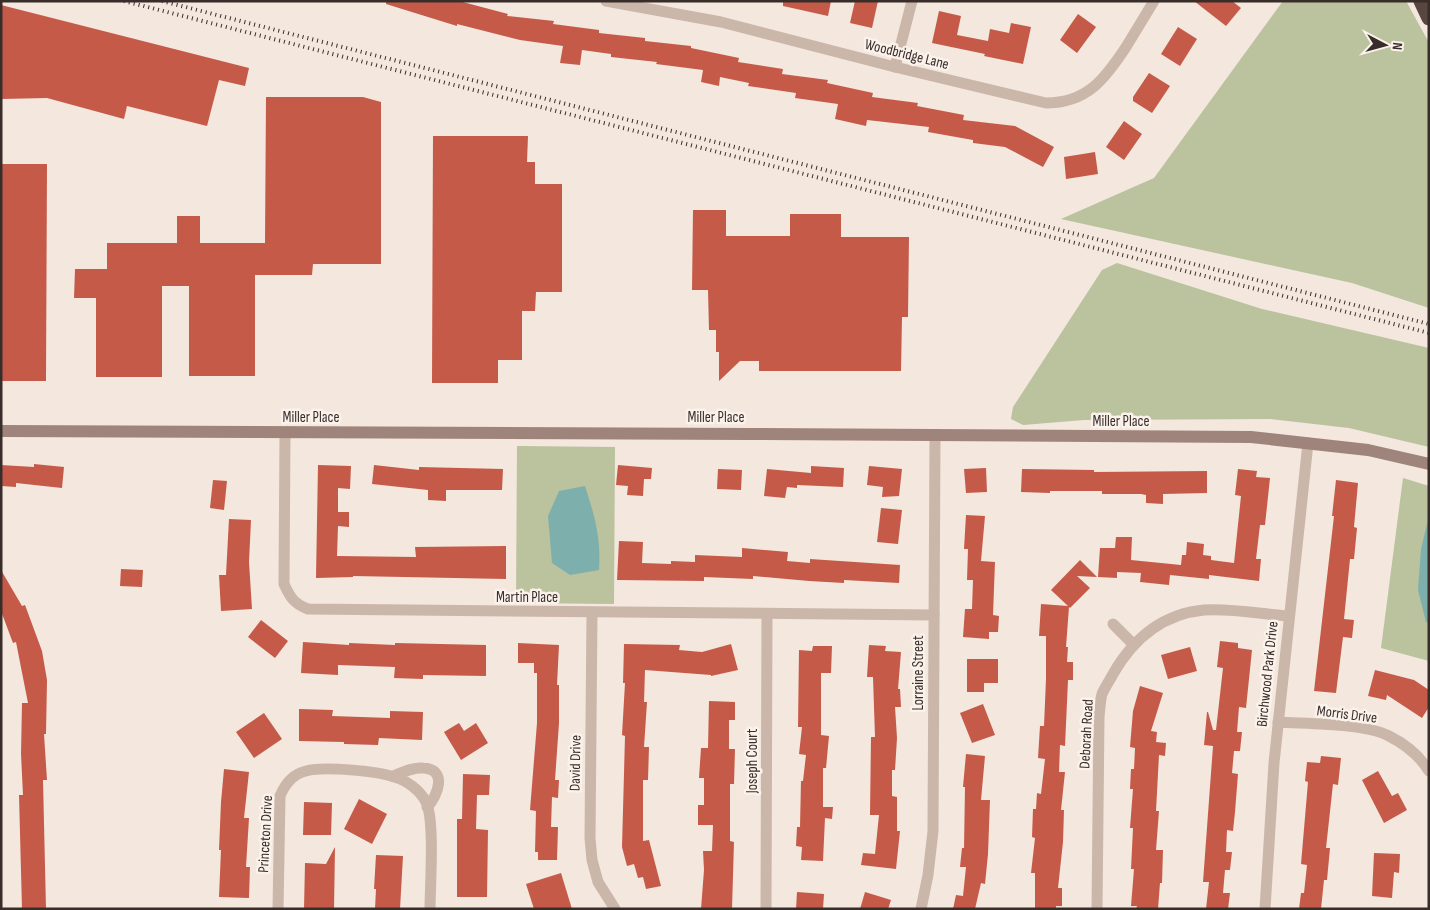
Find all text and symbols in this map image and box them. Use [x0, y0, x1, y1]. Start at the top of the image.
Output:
north arrow [1360, 20, 1410, 70]
street label: Woodbridge Lane [863, 35, 951, 74]
text: N [1389, 42, 1406, 51]
street label: Miller Place [283, 408, 339, 427]
street label: Miller Place [688, 408, 744, 427]
street label: Miller Place [1093, 412, 1149, 431]
street label: Martin Place [496, 588, 558, 607]
street label: Birchwood Park Drive [1253, 620, 1282, 728]
street label: Lorraine Street [909, 635, 928, 711]
street label: Deborah Road [1075, 699, 1098, 769]
street label: Morris Drive [1316, 701, 1378, 728]
street label: Joseph Court [743, 728, 762, 794]
street label: David Drive [566, 735, 585, 791]
street label: Princeton Drive [254, 795, 277, 873]

